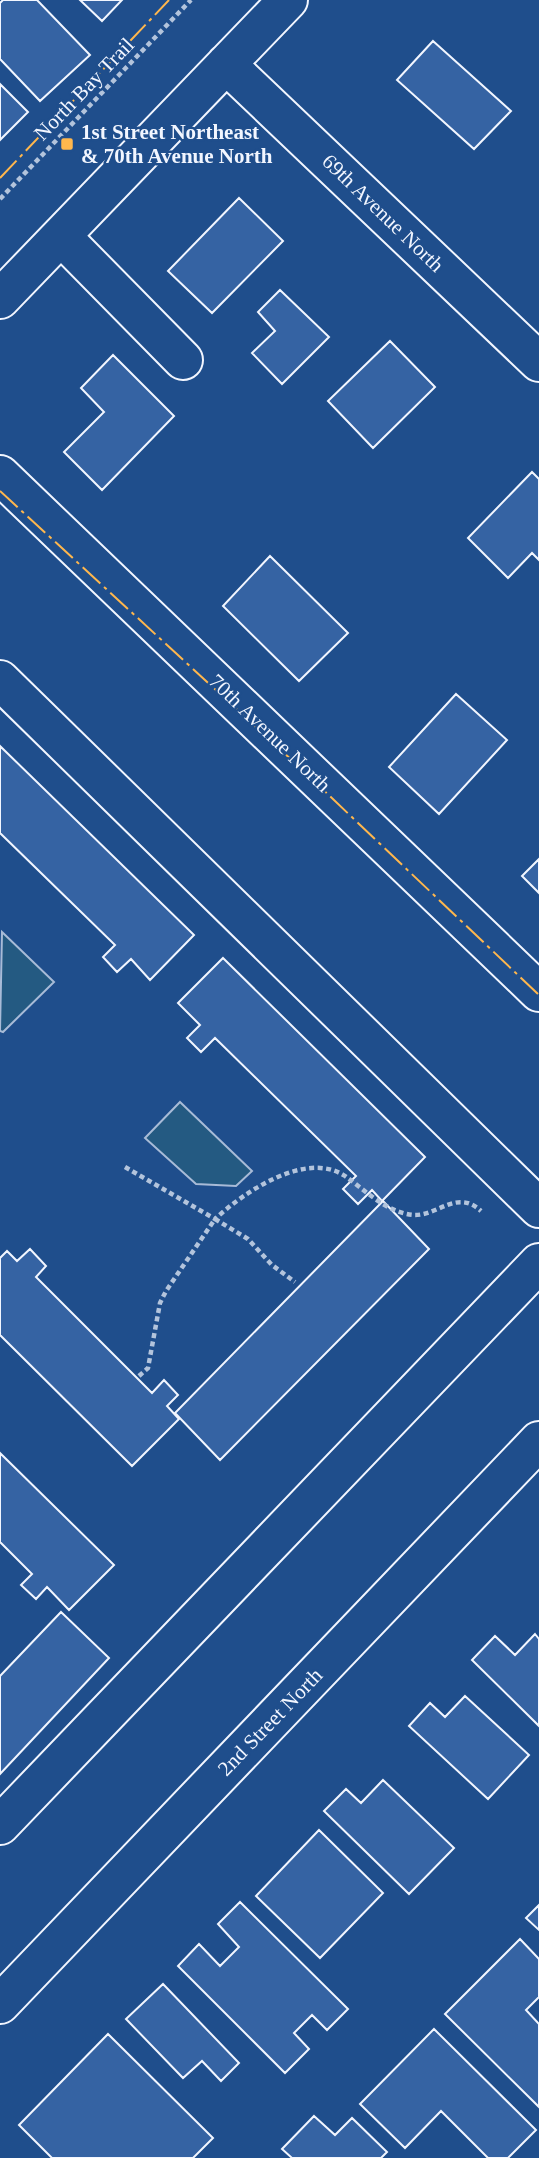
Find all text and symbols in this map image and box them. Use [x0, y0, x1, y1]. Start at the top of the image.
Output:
street label: North Bay Trail [29, 33, 139, 145]
place label: 1st Street Northeast & 70th Avenue North [81, 120, 273, 168]
marker: 1st Street Northeast & 70th Avenue North [59, 136, 75, 152]
street label: 69th Avenue North [317, 149, 449, 277]
street label: 70th Avenue North [204, 669, 336, 797]
street label: 2nd Street North [213, 1663, 328, 1781]

